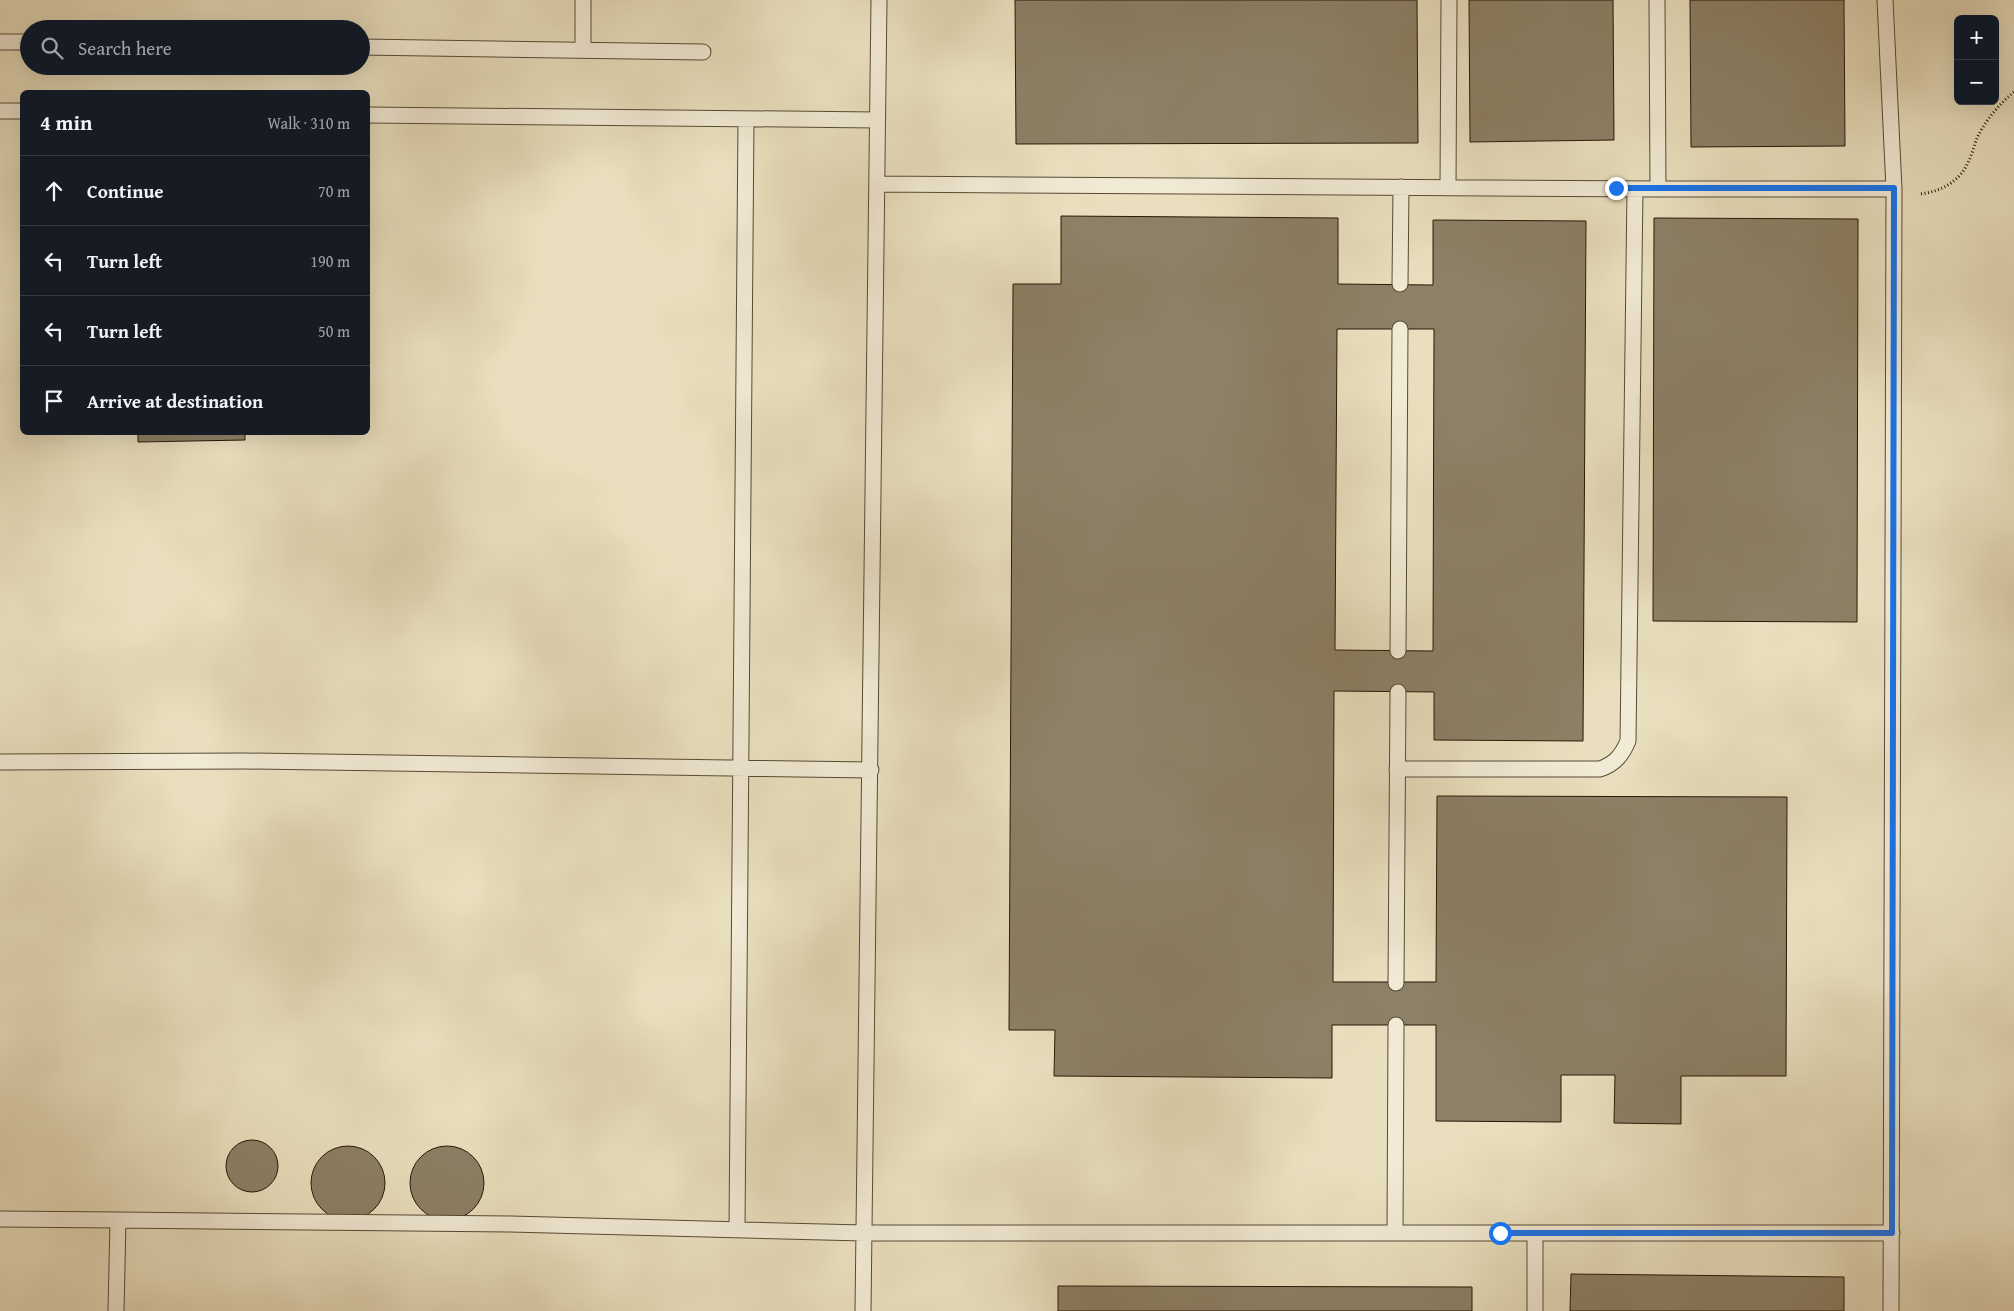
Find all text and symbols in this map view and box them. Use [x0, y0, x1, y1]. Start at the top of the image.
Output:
map controls [1954, 15, 1999, 105]
button: + [1954, 15, 1999, 60]
search box [20, 20, 370, 75]
icon: search [38, 34, 66, 62]
text: Search here [78, 34, 172, 62]
button: − [1954, 60, 1999, 105]
text: 4 min [40, 107, 92, 138]
text: Walk · 310 m [267, 111, 350, 135]
icon: ahead [40, 177, 68, 205]
text: Continue [87, 177, 164, 205]
route end [1605, 177, 1628, 200]
text: 70 m [318, 179, 350, 203]
icon: left [40, 247, 68, 275]
text: Turn left [87, 247, 162, 275]
text: 190 m [310, 249, 350, 273]
icon: left [40, 317, 68, 345]
text: Turn left [87, 317, 162, 345]
text: 50 m [318, 319, 350, 343]
icon: arrive [40, 387, 68, 415]
text: Arrive at destination [87, 387, 263, 415]
route start [1489, 1222, 1512, 1245]

